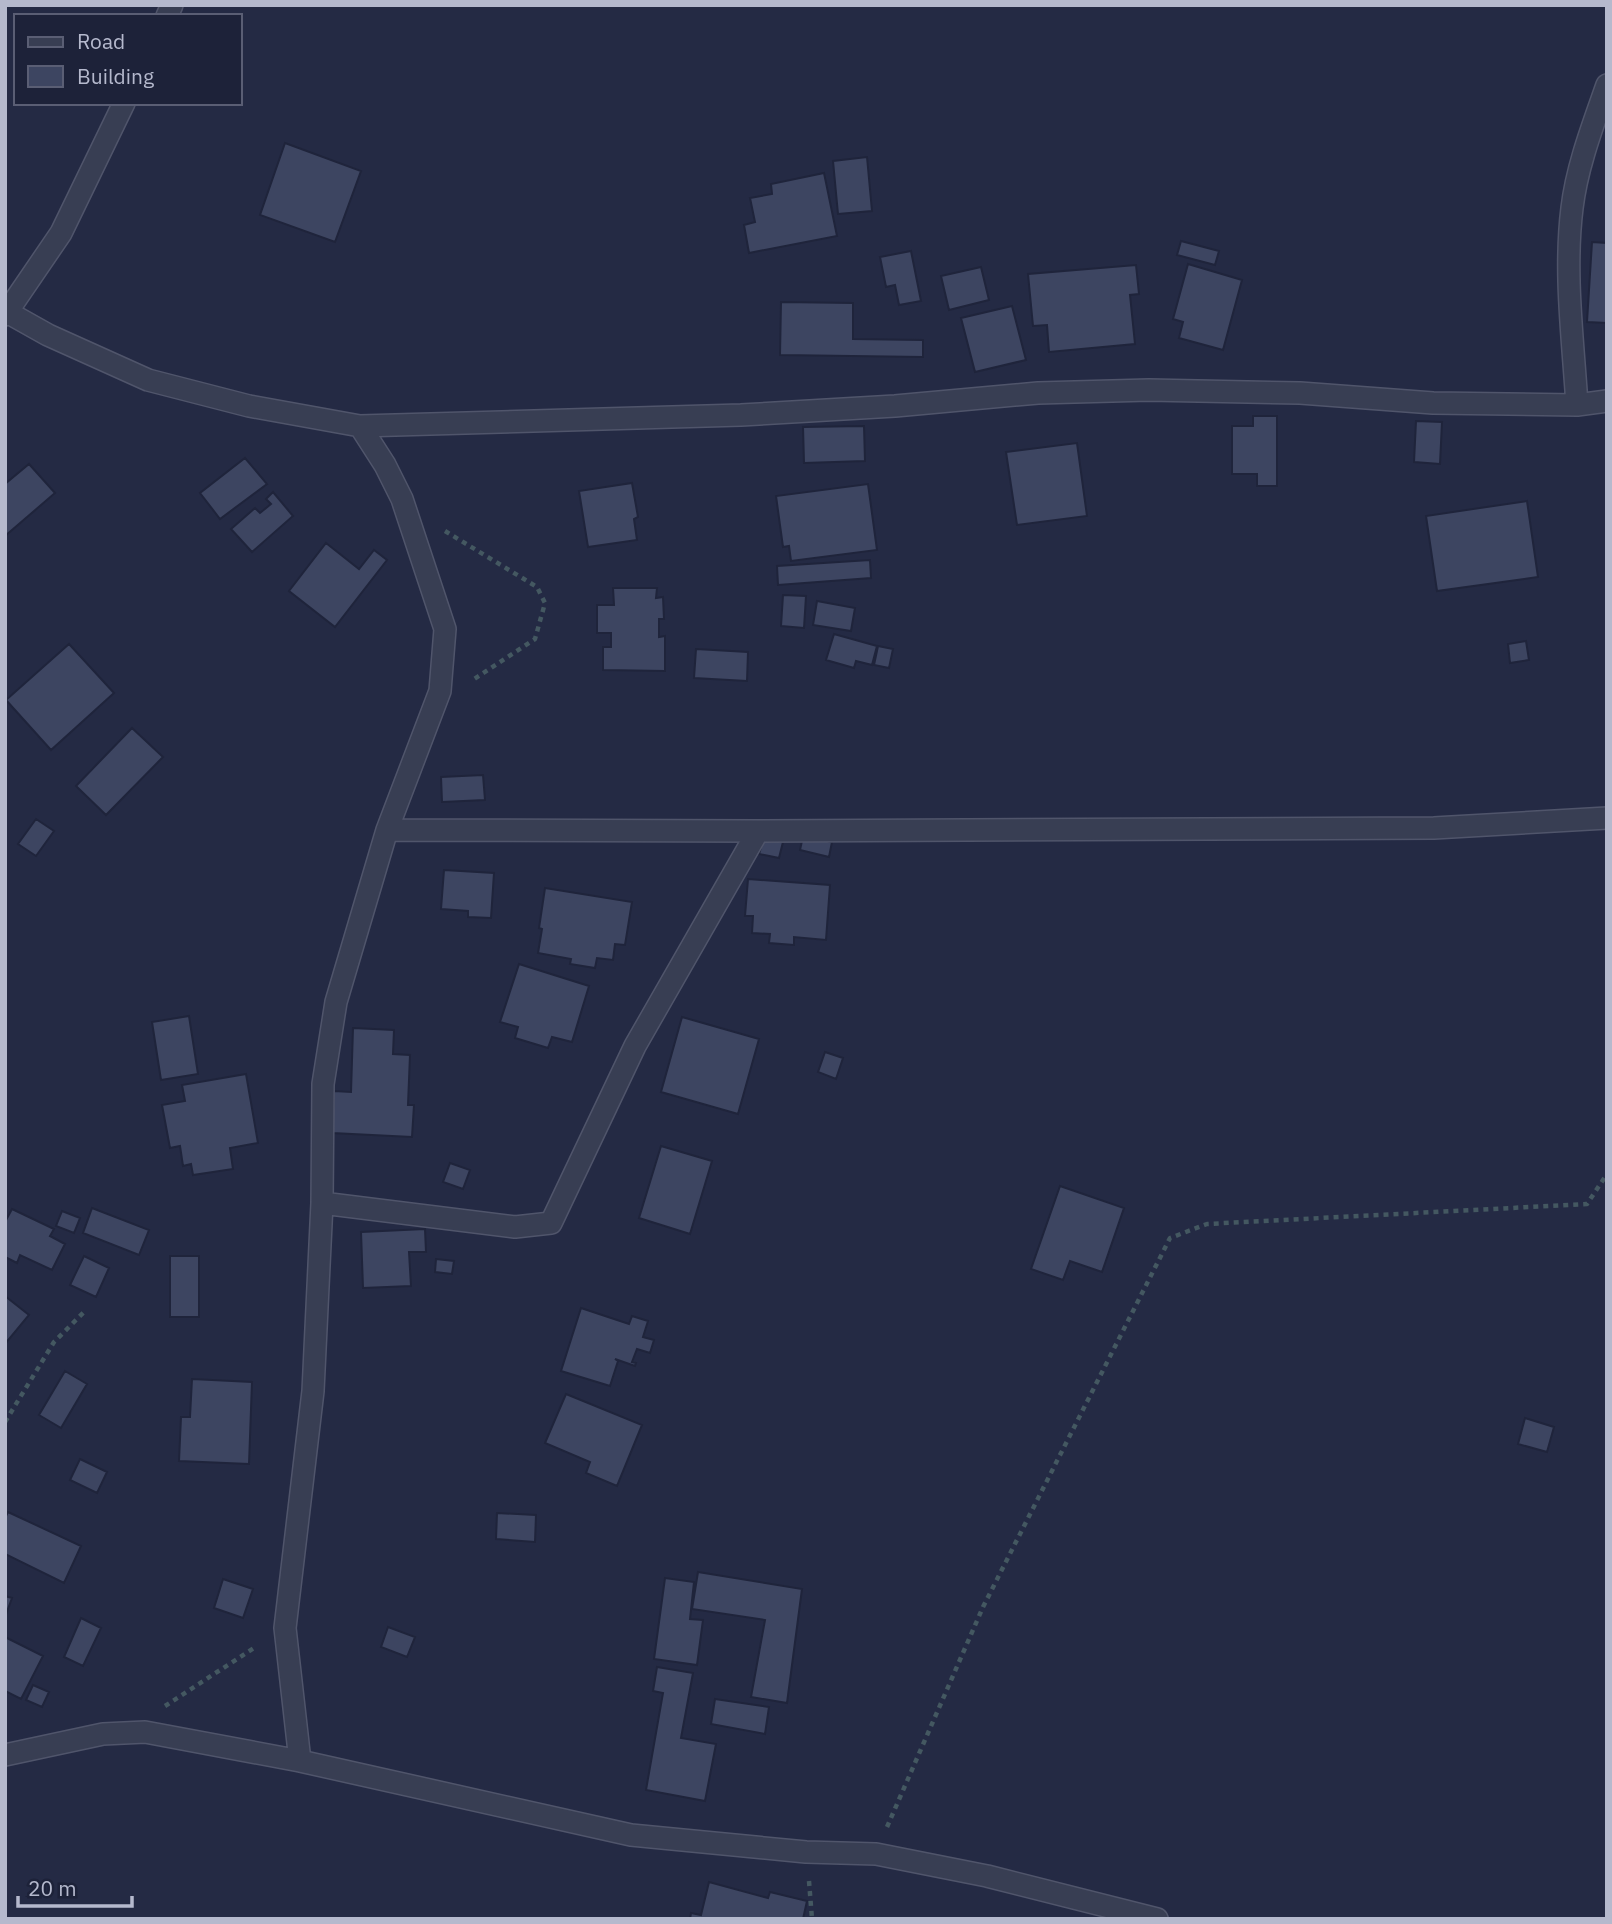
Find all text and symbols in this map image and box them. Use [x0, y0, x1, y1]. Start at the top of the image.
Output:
legend [14, 14, 242, 105]
text: Road [77, 27, 125, 55]
text: Building [77, 62, 154, 90]
scale bar [18, 1864, 131, 1908]
text: 20 m [28, 1874, 77, 1902]

